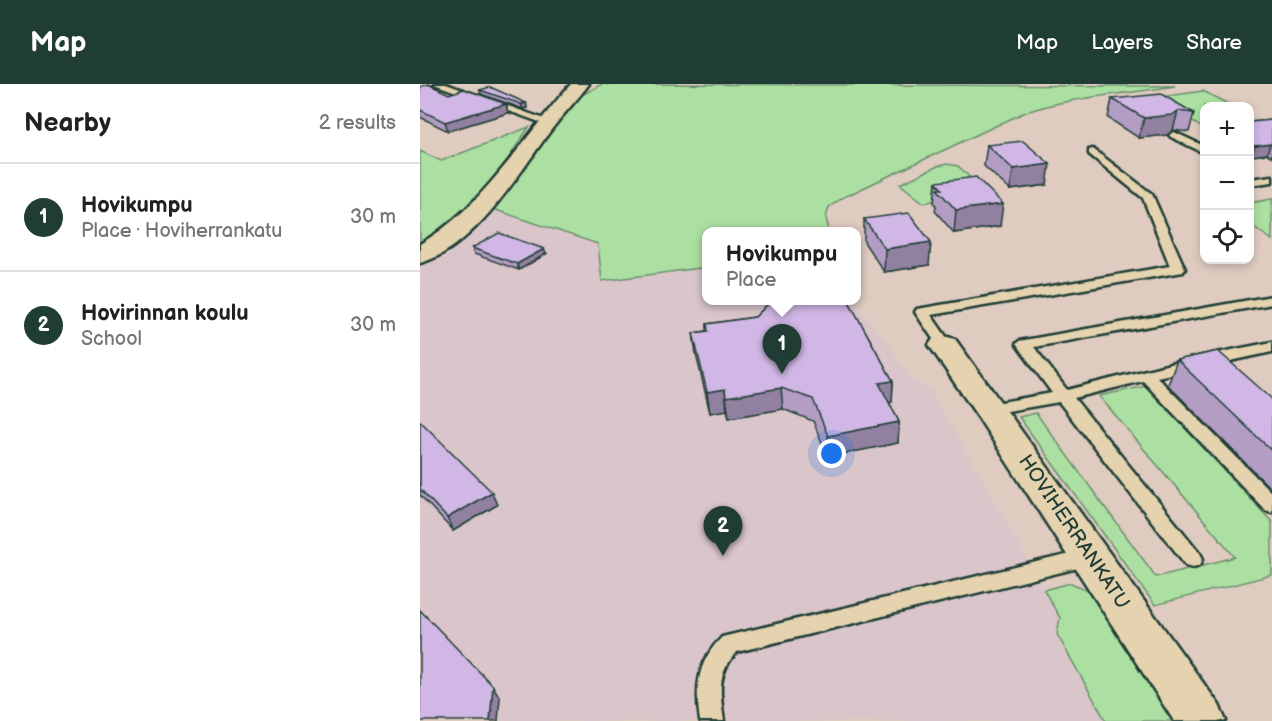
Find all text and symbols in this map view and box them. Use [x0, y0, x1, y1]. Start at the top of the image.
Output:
text: Map [30, 26, 86, 59]
text: Map [1016, 30, 1058, 55]
text: Layers [1091, 30, 1153, 55]
text: Share [1186, 30, 1242, 55]
map controls [1200, 102, 1254, 264]
button: + [1200, 102, 1254, 156]
text: Nearby [24, 108, 111, 139]
text: 2 results [319, 111, 396, 135]
button: − [1200, 156, 1254, 210]
text: Hovikumpu [81, 192, 193, 219]
text: 1 [39, 205, 48, 229]
text: 30 m [350, 205, 396, 229]
button: locate [1200, 210, 1254, 264]
text: Place · Hoviherrankatu [81, 219, 282, 243]
popup [702, 227, 861, 305]
text: Hovikumpu [726, 241, 837, 268]
text: Place [726, 268, 776, 292]
text: Hovirinnan koulu [81, 300, 249, 327]
text: 2 [38, 313, 49, 337]
text: 30 m [350, 313, 396, 337]
pin: 1 [762, 324, 802, 374]
text: School [81, 327, 142, 351]
your location [817, 439, 846, 468]
street label: HOVIHERRANKATU [1013, 450, 1135, 614]
pin: 2 [704, 506, 742, 556]

